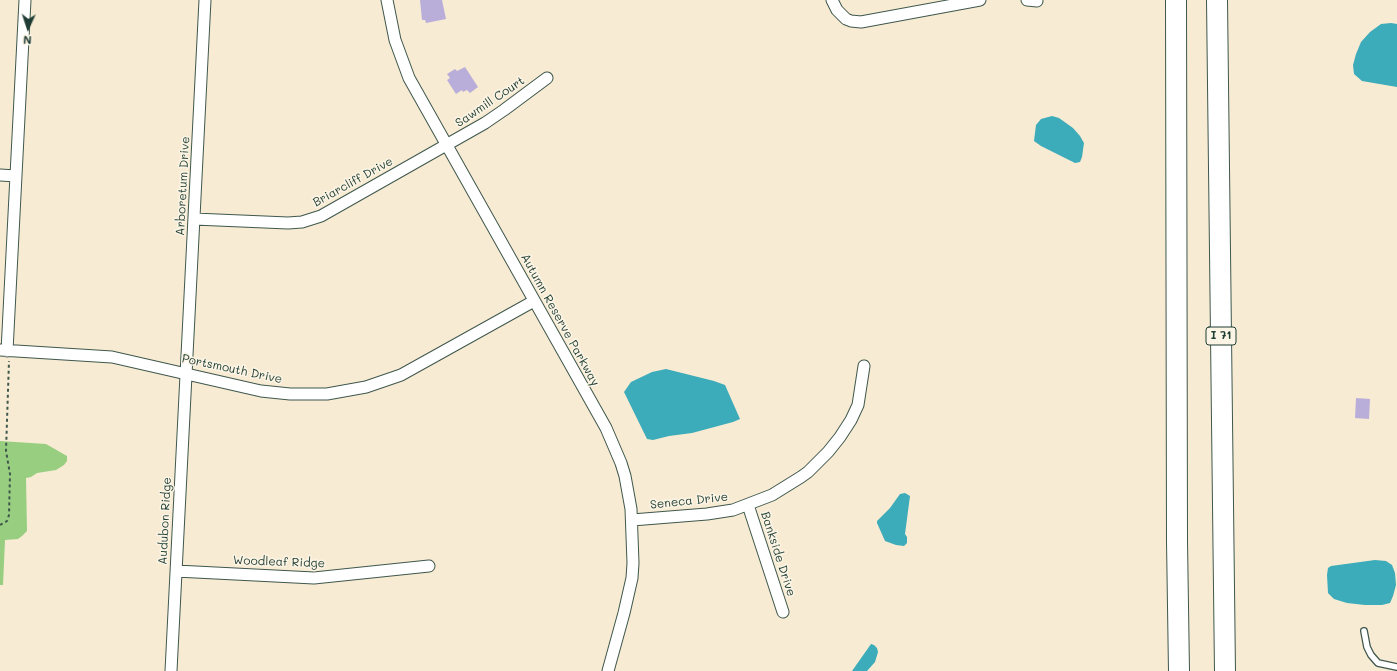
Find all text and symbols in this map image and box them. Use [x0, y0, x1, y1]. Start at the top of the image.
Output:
north arrow [8, 8, 48, 48]
text: N [23, 33, 32, 48]
street label: Sawmill Court [453, 74, 527, 130]
street label: Arboretum Drive [173, 136, 193, 236]
street label: Briarcliff Drive [310, 154, 396, 210]
street label: Autumn Reserve Parkway [518, 251, 602, 389]
road number: I 71 [1206, 327, 1236, 345]
street label: Portsmouth Drive [180, 351, 284, 387]
street label: Audubon Ridge [156, 477, 174, 565]
street label: Seneca Drive [649, 490, 729, 512]
street label: Bankside Drive [758, 510, 798, 598]
street label: Woodleaf Ridge [233, 553, 325, 571]

